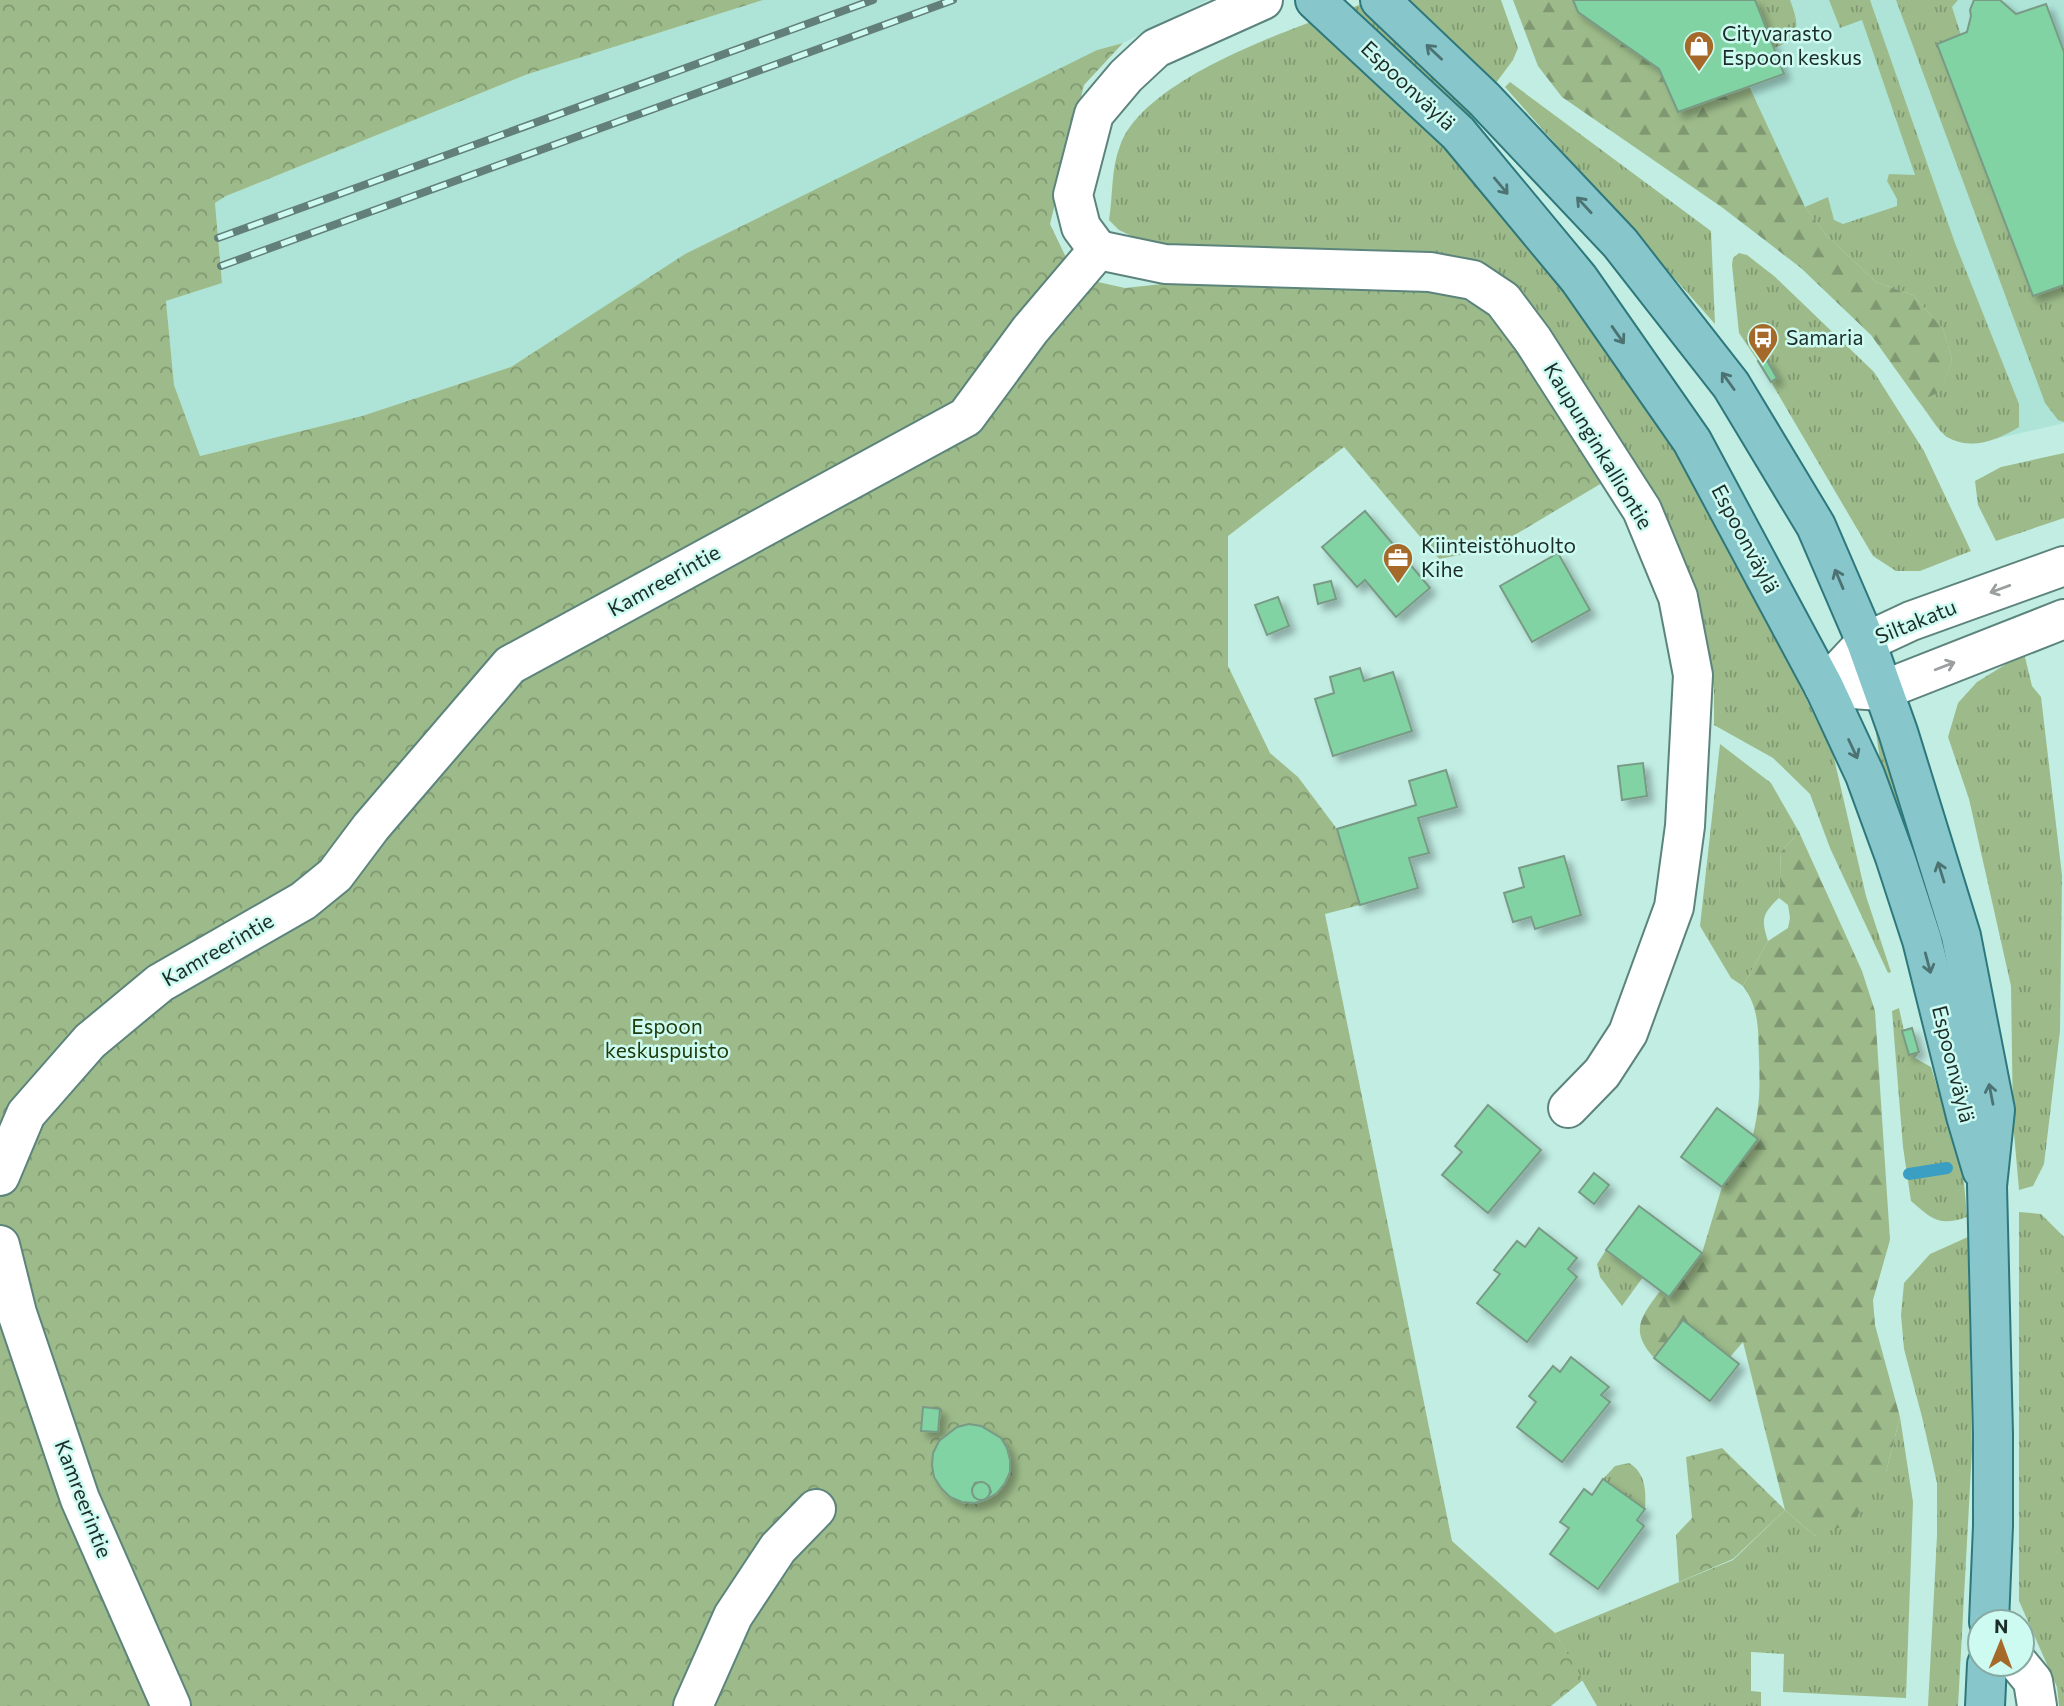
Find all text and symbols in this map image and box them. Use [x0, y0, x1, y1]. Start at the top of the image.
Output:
place label: Cityvarasto Espoon keskus [1722, 20, 1862, 69]
shop icon: Cityvarasto Espoon keskus [1682, 29, 1716, 73]
street label: Espoonväylä [1357, 35, 1461, 135]
one-way arrow [1426, 43, 1443, 60]
one-way arrow [1493, 177, 1509, 195]
one-way arrow [1576, 197, 1593, 214]
bus stop icon: Samaria [1746, 321, 1780, 365]
place label: Samaria [1786, 324, 1863, 349]
one-way arrow [1611, 325, 1625, 344]
street label: Kaupunginkalliontie [1540, 357, 1659, 533]
one-way arrow [1720, 372, 1735, 391]
street label: Espoonväylä [1707, 480, 1785, 597]
place label: Kiinteistöhuolto Kihe [1421, 532, 1576, 581]
street label: Kamreerintie [603, 539, 724, 621]
office icon: Kiinteistöhuolto Kihe [1381, 541, 1415, 585]
one-way arrow [1832, 569, 1845, 590]
one-way arrow [1989, 584, 2011, 596]
street label: Siltakatu [1871, 593, 1960, 648]
one-way arrow [1934, 659, 1955, 671]
one-way arrow [1847, 737, 1860, 759]
one-way arrow [1934, 862, 1946, 884]
street label: Kamreerintie [157, 907, 277, 991]
one-way arrow [1922, 952, 1935, 974]
street label: Espoonväylä [1928, 1003, 1981, 1125]
park label: Espoon keskuspuisto [605, 1013, 729, 1062]
one-way arrow [1984, 1083, 1998, 1106]
street label: Kamreerintie [50, 1436, 118, 1561]
north arrow [1966, 1608, 2036, 1678]
text: N [1994, 1614, 2009, 1637]

